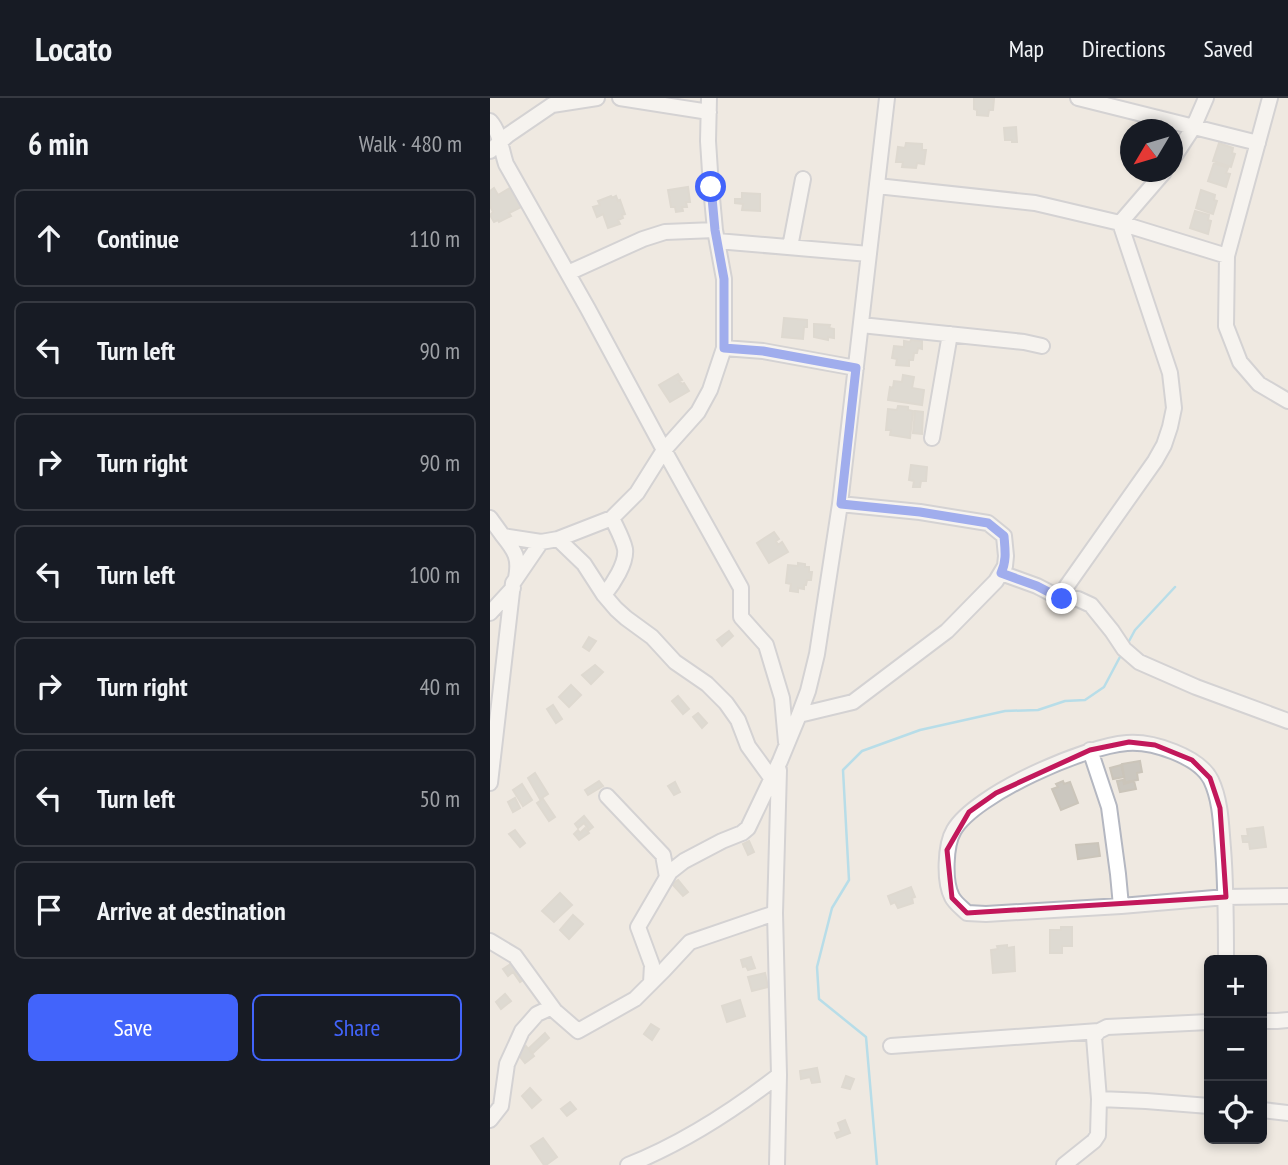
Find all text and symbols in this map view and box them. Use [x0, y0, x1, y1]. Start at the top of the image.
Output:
text: Locato [35, 27, 112, 70]
text: Map [1009, 33, 1044, 64]
text: Directions [1082, 33, 1166, 64]
text: Saved [1204, 33, 1253, 64]
north arrow [1120, 119, 1183, 182]
text: 6 min [28, 124, 89, 163]
text: Walk · 480 m [359, 129, 462, 158]
route start [695, 171, 726, 202]
icon: ahead [30, 219, 68, 257]
text: Continue [97, 222, 179, 255]
text: 110 m [409, 224, 460, 253]
icon: left [30, 331, 68, 369]
text: Turn left [97, 334, 175, 367]
text: 90 m [419, 336, 460, 365]
icon: right [30, 443, 68, 481]
text: Turn right [97, 446, 188, 479]
text: 90 m [419, 448, 460, 477]
icon: left [30, 555, 68, 593]
text: Turn left [97, 558, 175, 591]
text: 100 m [409, 560, 460, 589]
route end [1046, 583, 1077, 614]
icon: right [30, 667, 68, 705]
text: Turn right [97, 670, 188, 703]
text: 40 m [419, 672, 460, 701]
icon: left [30, 779, 68, 817]
text: Turn left [97, 782, 175, 815]
text: 50 m [419, 784, 460, 813]
icon: arrive [30, 891, 68, 929]
text: Arrive at destination [97, 894, 286, 927]
map controls [1204, 955, 1267, 1144]
button: + [1204, 955, 1267, 1018]
button: Save [28, 994, 238, 1061]
button: Share [252, 994, 462, 1061]
button: − [1204, 1018, 1267, 1081]
button: locate [1204, 1081, 1267, 1144]

